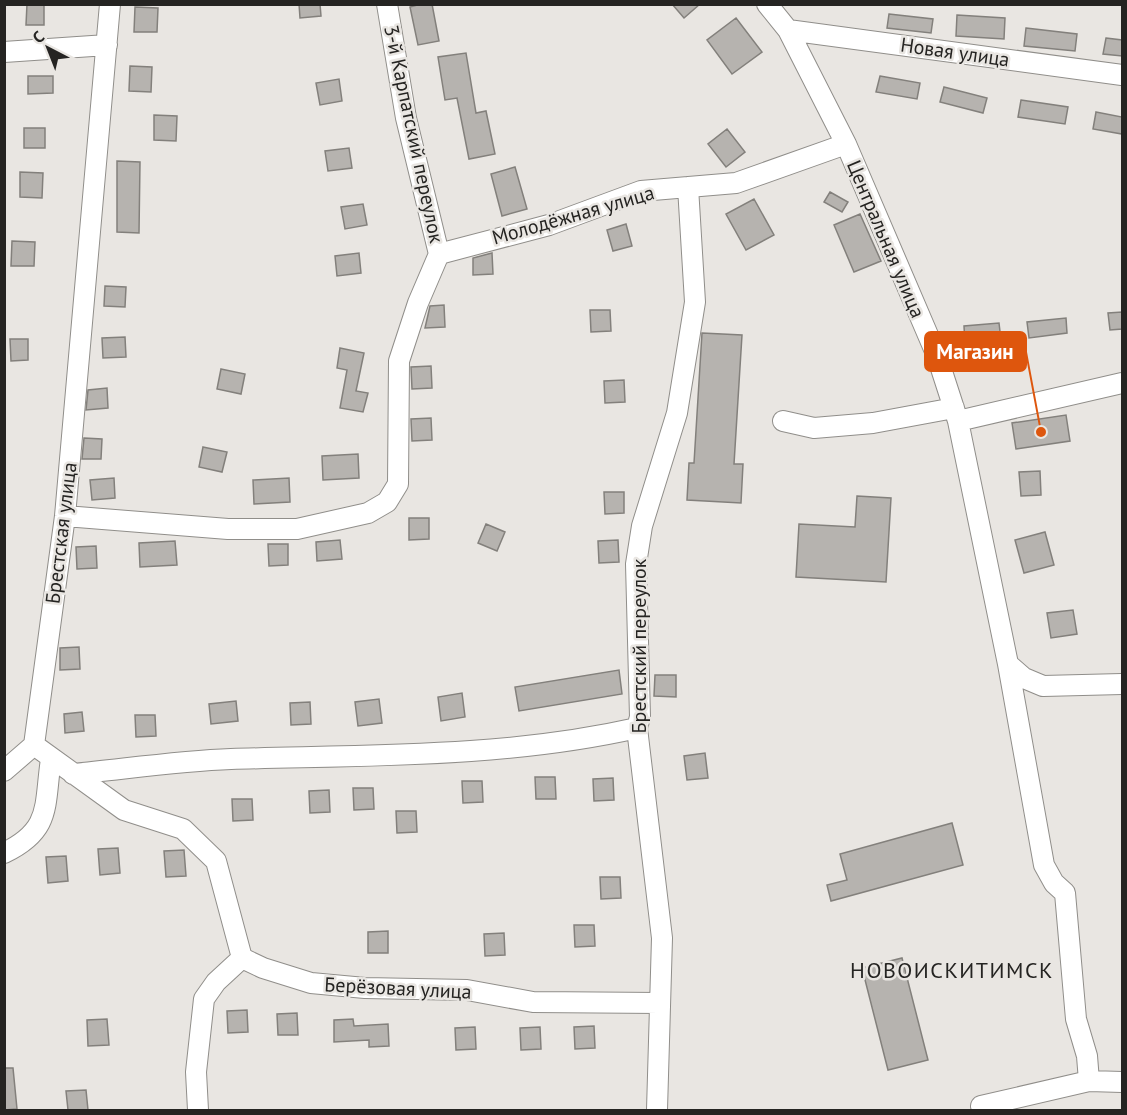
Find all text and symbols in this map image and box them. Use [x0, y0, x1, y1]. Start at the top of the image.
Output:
north arrow [18, 18, 78, 78]
street label: 3-й Карпатский переулок [378, 23, 450, 246]
text: С [28, 26, 48, 47]
street label: Новая улица [899, 31, 1011, 73]
street label: Центральная улица [841, 156, 931, 322]
street label: Молодёжная улица [489, 179, 657, 251]
callout: Магазин [925, 332, 1026, 371]
text: Магазин [936, 338, 1014, 365]
street label: Брестская улица [39, 461, 83, 605]
street label: Брестский переулок [626, 558, 652, 733]
district label: НОВОИСКИТИМСК [850, 956, 1054, 984]
street label: Берёзовая улица [324, 971, 472, 1005]

